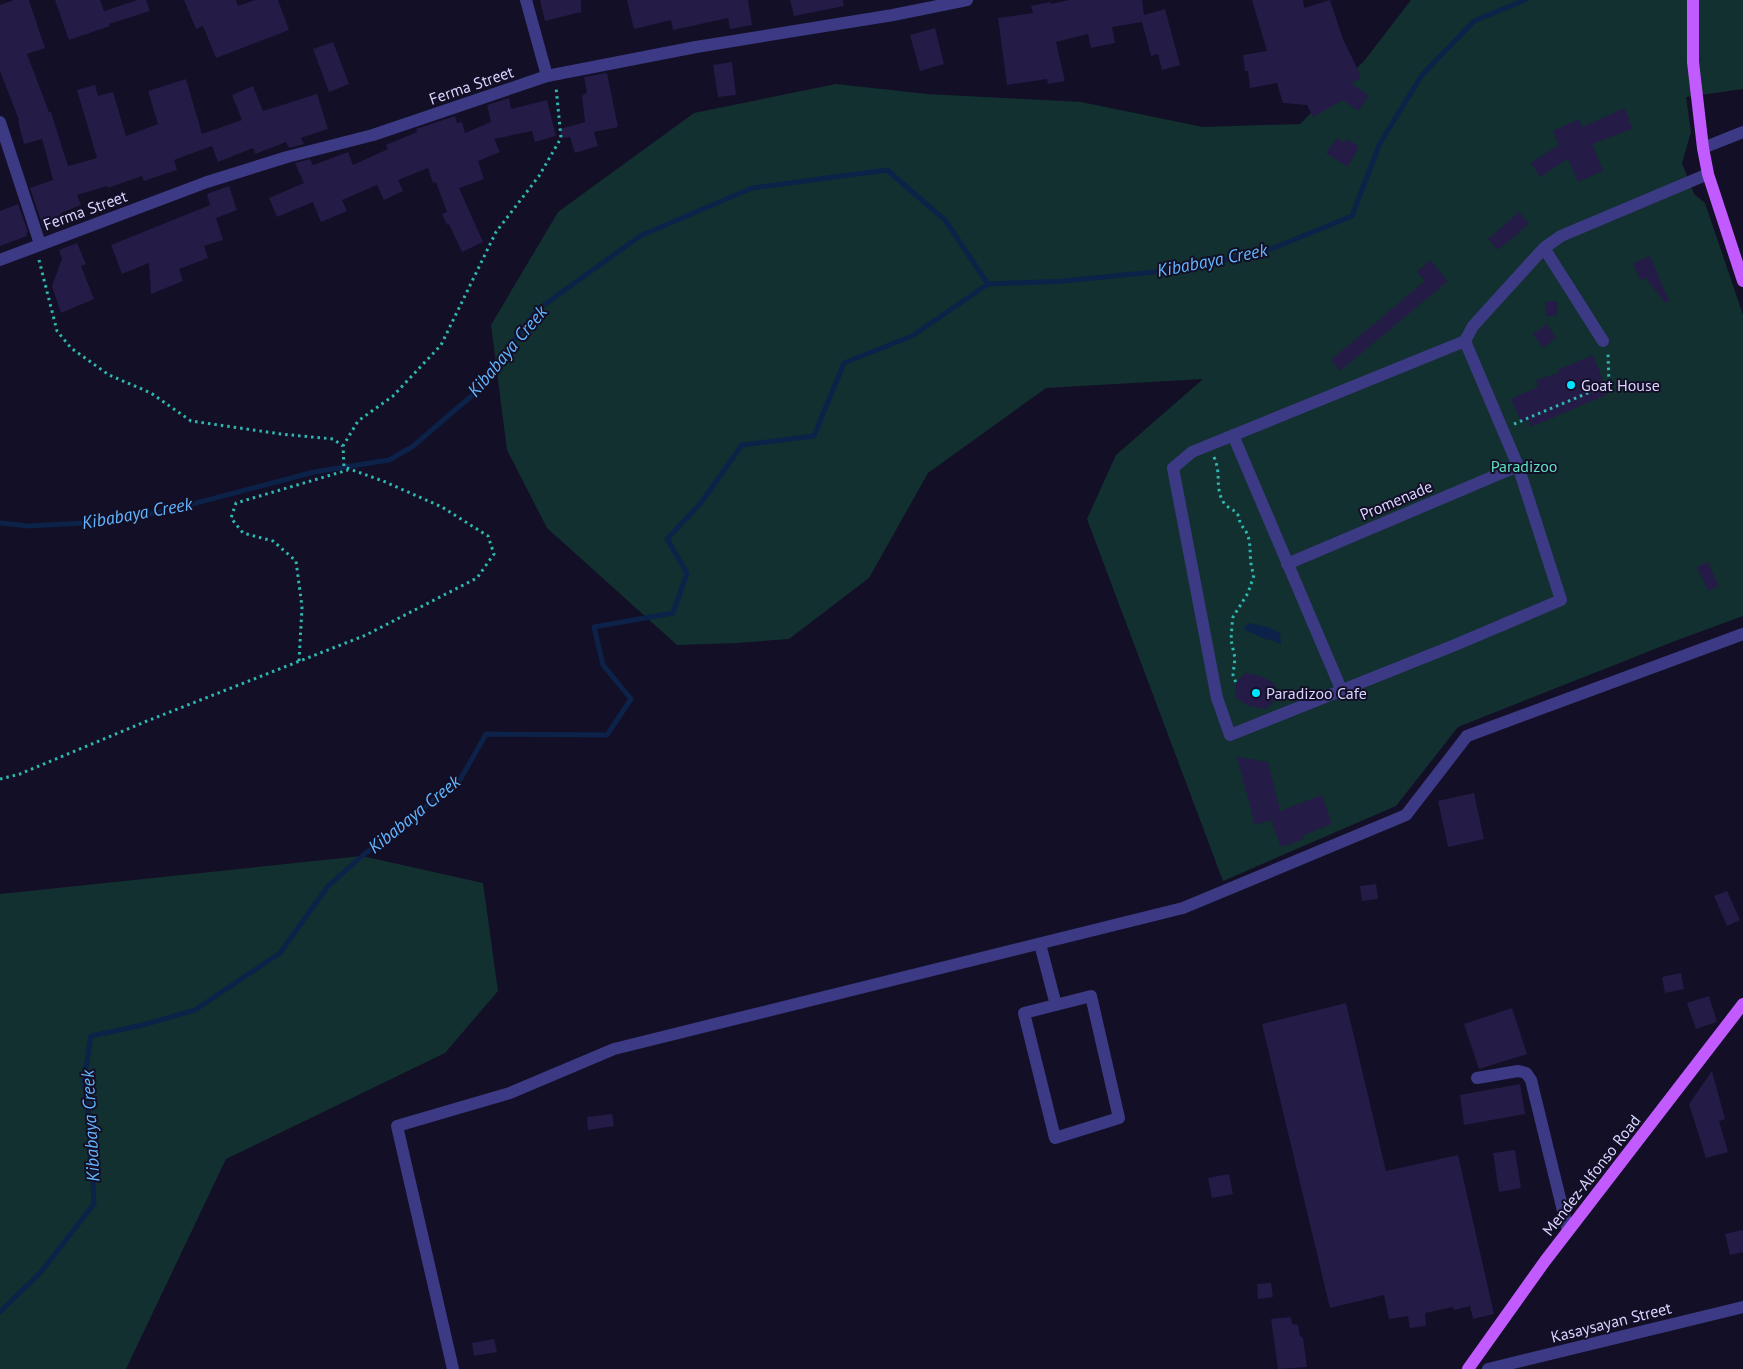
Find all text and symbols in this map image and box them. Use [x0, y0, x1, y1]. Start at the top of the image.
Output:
street label: Ferma Street [426, 61, 516, 109]
street label: Ferma Street [40, 185, 130, 234]
water label: Kibabaya Creek [1155, 238, 1270, 282]
water label: Kibabaya Creek [462, 300, 552, 401]
place label: Goat House [1581, 375, 1660, 395]
marker: Goat House [1565, 379, 1577, 391]
park label: Paradizoo [1491, 456, 1557, 476]
street label: Promenade [1357, 476, 1435, 524]
water label: Kibabaya Creek [80, 492, 195, 534]
place label: Paradizoo Cafe [1266, 683, 1367, 703]
marker: Paradizoo Cafe [1250, 687, 1262, 699]
water label: Kibabaya Creek [363, 769, 465, 858]
water label: Kibabaya Creek [76, 1069, 104, 1183]
street label: Mendez-Alfonso Road [1538, 1110, 1644, 1240]
street label: Kasaysayan Street [1549, 1297, 1674, 1347]

